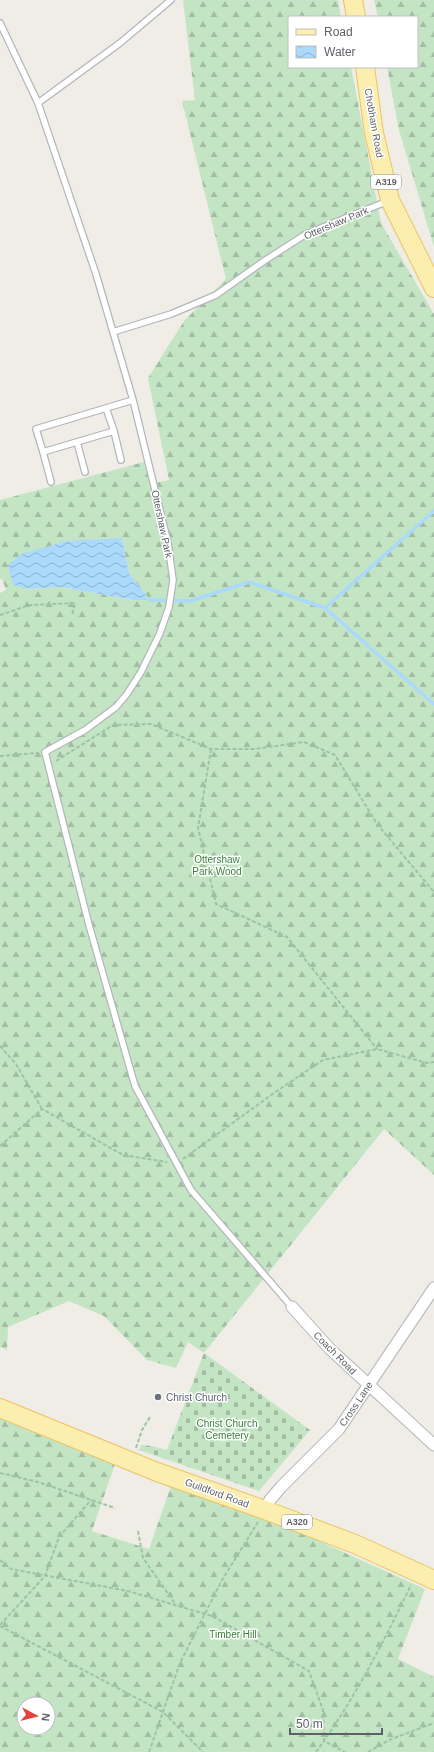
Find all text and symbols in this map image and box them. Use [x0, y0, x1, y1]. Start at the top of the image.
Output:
legend [288, 16, 418, 68]
text: Road [324, 25, 353, 39]
text: Water [324, 45, 356, 59]
street label: Chobham Road [363, 88, 385, 158]
road number: A319 [371, 175, 401, 189]
street label: Ottershaw Park [302, 204, 371, 242]
street label: Ottershaw Park [149, 489, 175, 560]
park label: Ottershaw Park Wood [192, 854, 242, 877]
street label: Coach Road [311, 1329, 359, 1377]
street label: Cross Lane [337, 1379, 375, 1428]
marker: Christ Church [153, 1392, 163, 1402]
place label: Christ Church [166, 1392, 227, 1403]
park label: Christ Church Cemetery [196, 1418, 258, 1441]
street label: Guildford Road [184, 1476, 250, 1510]
road number: A320 [282, 1515, 312, 1529]
park label: Timber Hill [209, 1629, 257, 1640]
north arrow [16, 1696, 56, 1736]
scale bar [290, 1710, 382, 1736]
text: N [39, 1713, 52, 1722]
text: 50 m [296, 1717, 323, 1731]

